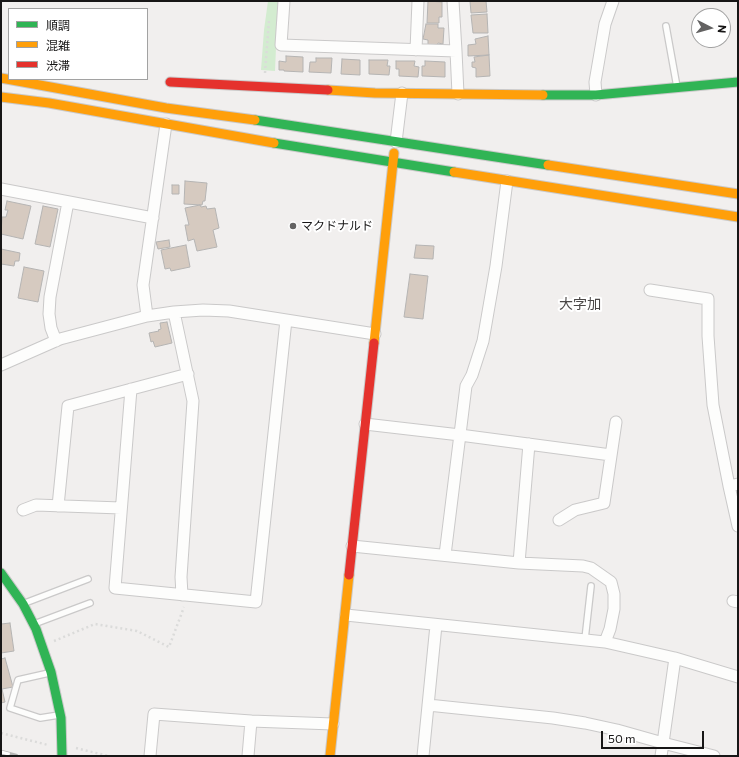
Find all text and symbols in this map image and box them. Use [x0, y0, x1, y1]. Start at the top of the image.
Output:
legend [8, 8, 148, 80]
north arrow [691, 8, 731, 48]
text: 順調 [46, 18, 70, 32]
text: N [716, 24, 729, 34]
text: 混雑 [46, 38, 70, 52]
text: 渋滞 [46, 58, 70, 72]
place label: マクドナルド [301, 219, 373, 233]
marker: マクドナルド [288, 221, 298, 231]
district label: 大字加 [559, 296, 601, 312]
scale bar [603, 723, 706, 749]
text: 50 m [608, 731, 636, 745]

